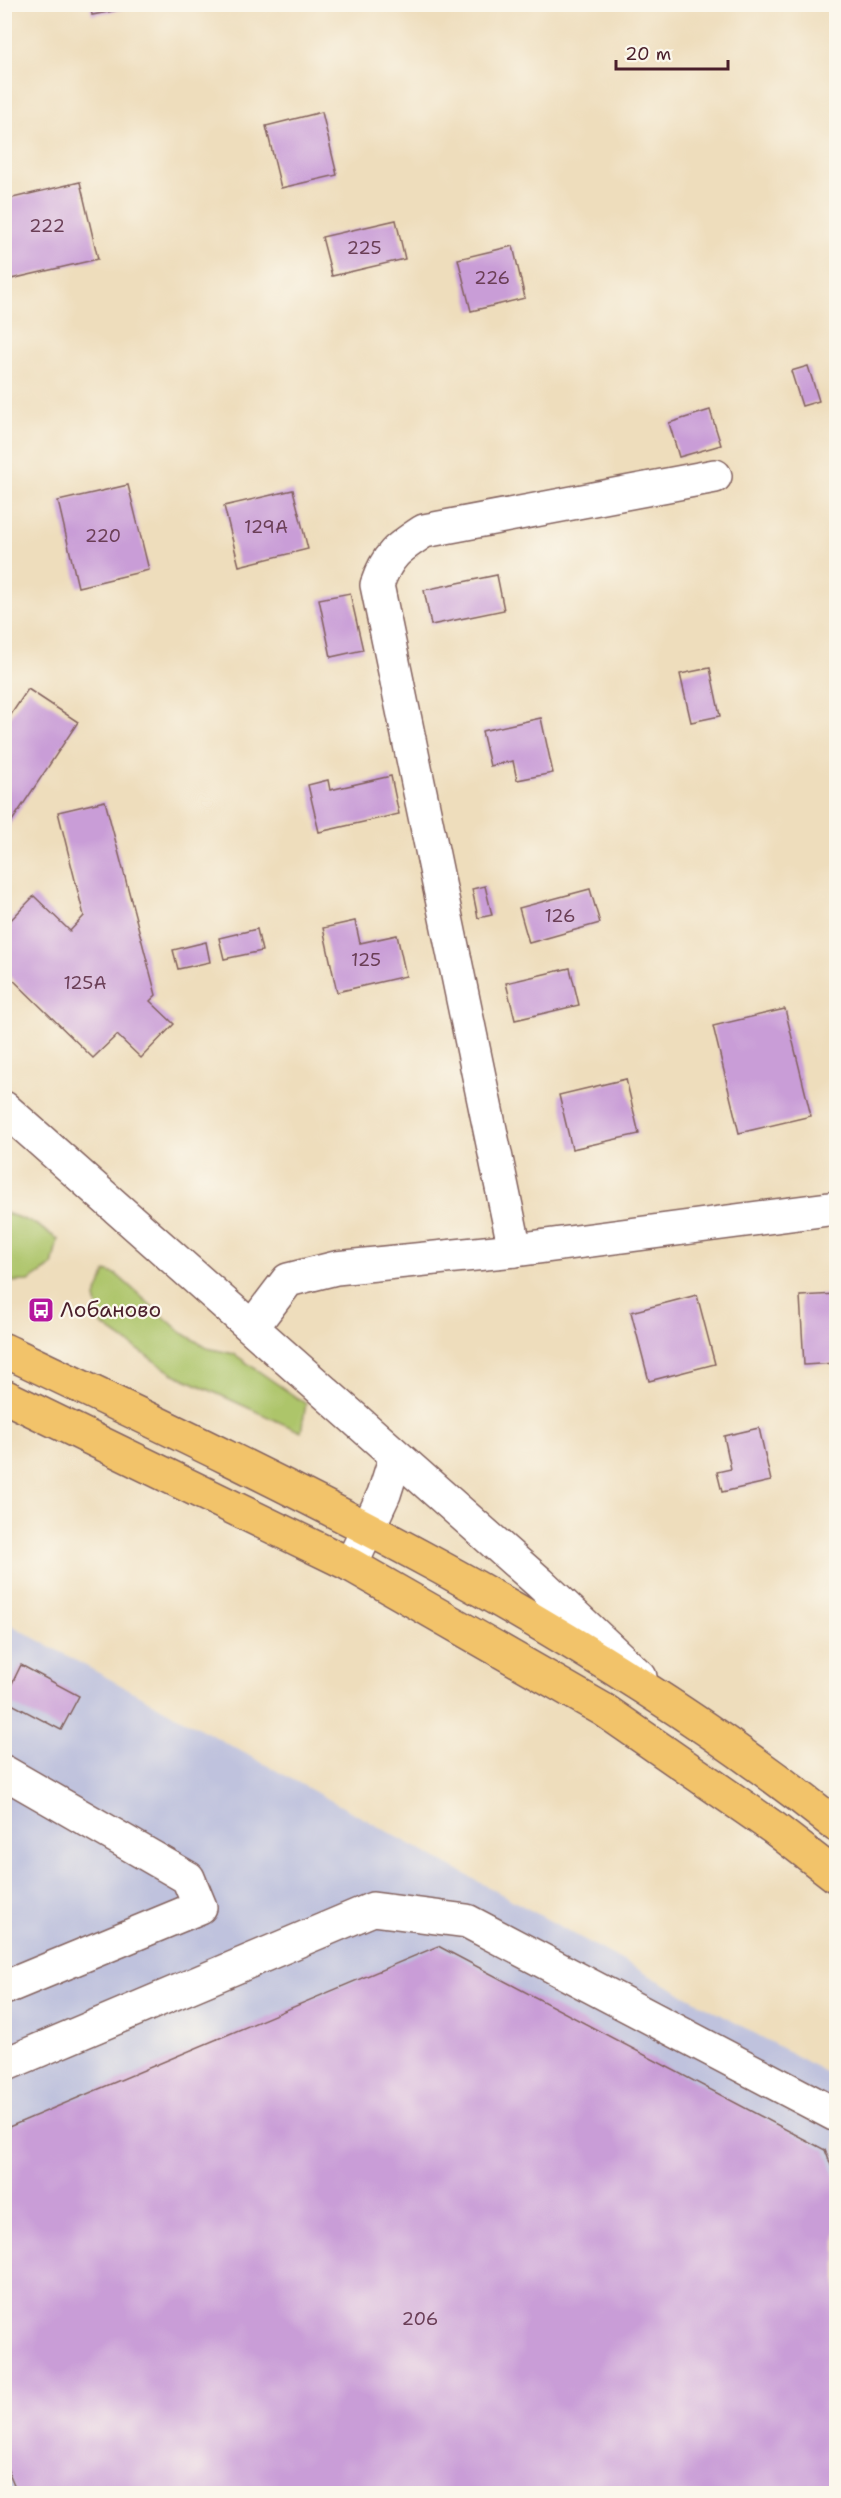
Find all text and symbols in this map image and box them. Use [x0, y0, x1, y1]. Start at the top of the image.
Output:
scale bar [616, 33, 728, 71]
text: 20 m [625, 42, 671, 66]
house number: 222 [29, 214, 65, 238]
house number: 225 [347, 236, 381, 260]
house number: 226 [474, 266, 510, 290]
house number: 129А [244, 515, 288, 539]
house number: 220 [85, 524, 121, 548]
house number: 126 [544, 904, 576, 928]
house number: 125 [351, 948, 381, 972]
house number: 125А [64, 971, 106, 995]
bus stop icon: Лобаново [26, 1295, 56, 1325]
place label: Лобаново [60, 1296, 161, 1324]
house number: 206 [402, 2307, 438, 2331]

